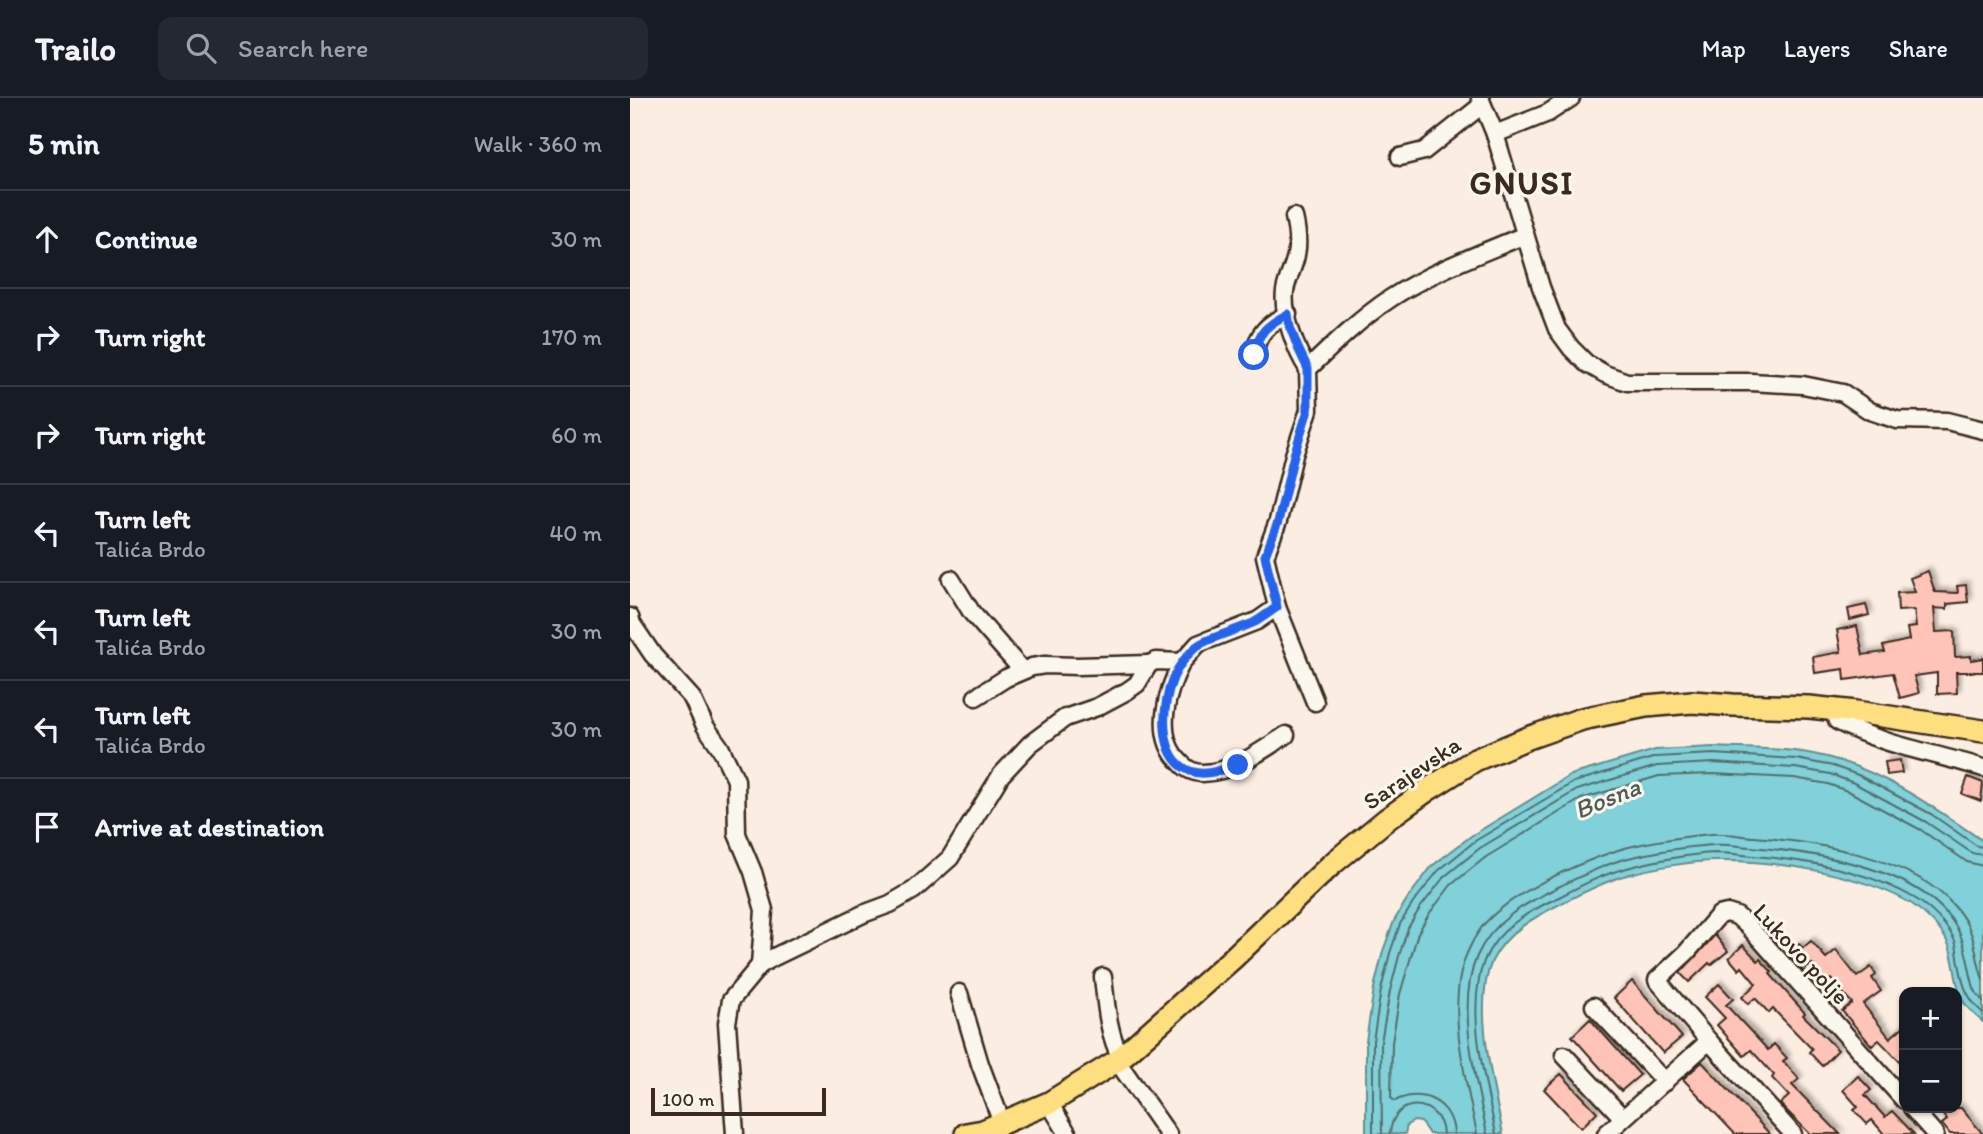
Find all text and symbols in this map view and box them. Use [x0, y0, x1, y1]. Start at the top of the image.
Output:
search box [158, 17, 648, 80]
text: Trailo [35, 29, 116, 68]
icon: search [182, 29, 220, 67]
text: Search here [238, 32, 368, 64]
text: Map [1702, 34, 1746, 63]
text: Layers [1784, 34, 1851, 63]
text: Share [1889, 34, 1948, 63]
text: 5 min [28, 125, 99, 162]
text: Walk · 360 m [474, 130, 602, 158]
district label: GNUSI [1470, 164, 1574, 202]
icon: ahead [28, 220, 66, 258]
text: Continue [95, 223, 198, 255]
text: 30 m [551, 225, 602, 253]
icon: right [28, 318, 66, 356]
text: Turn right [95, 321, 206, 353]
text: 170 m [541, 323, 602, 351]
route start [1238, 339, 1269, 370]
icon: right [28, 416, 66, 454]
text: Turn right [95, 419, 206, 451]
text: 60 m [551, 421, 602, 449]
text: Turn left [95, 503, 191, 535]
icon: left [28, 514, 66, 552]
text: 40 m [549, 519, 602, 547]
text: Talića Brdo [95, 535, 206, 563]
text: Turn left [95, 601, 191, 633]
icon: left [28, 612, 66, 650]
text: 30 m [551, 617, 602, 645]
text: Talića Brdo [95, 633, 206, 661]
text: Turn left [95, 699, 191, 731]
icon: left [28, 710, 66, 748]
text: 30 m [551, 715, 602, 743]
street label: Sarajevska [1357, 729, 1466, 816]
text: Talića Brdo [95, 731, 206, 759]
route end [1222, 749, 1253, 780]
water label: Bosna [1569, 770, 1646, 826]
icon: arrive [28, 808, 66, 846]
text: Arrive at destination [95, 811, 324, 843]
street label: Lukovo polje [1747, 897, 1855, 1010]
map controls [1899, 987, 1962, 1113]
button: + [1899, 987, 1962, 1050]
button: − [1899, 1050, 1962, 1113]
scale bar [651, 1085, 826, 1117]
text: 100 m [662, 1088, 714, 1111]

